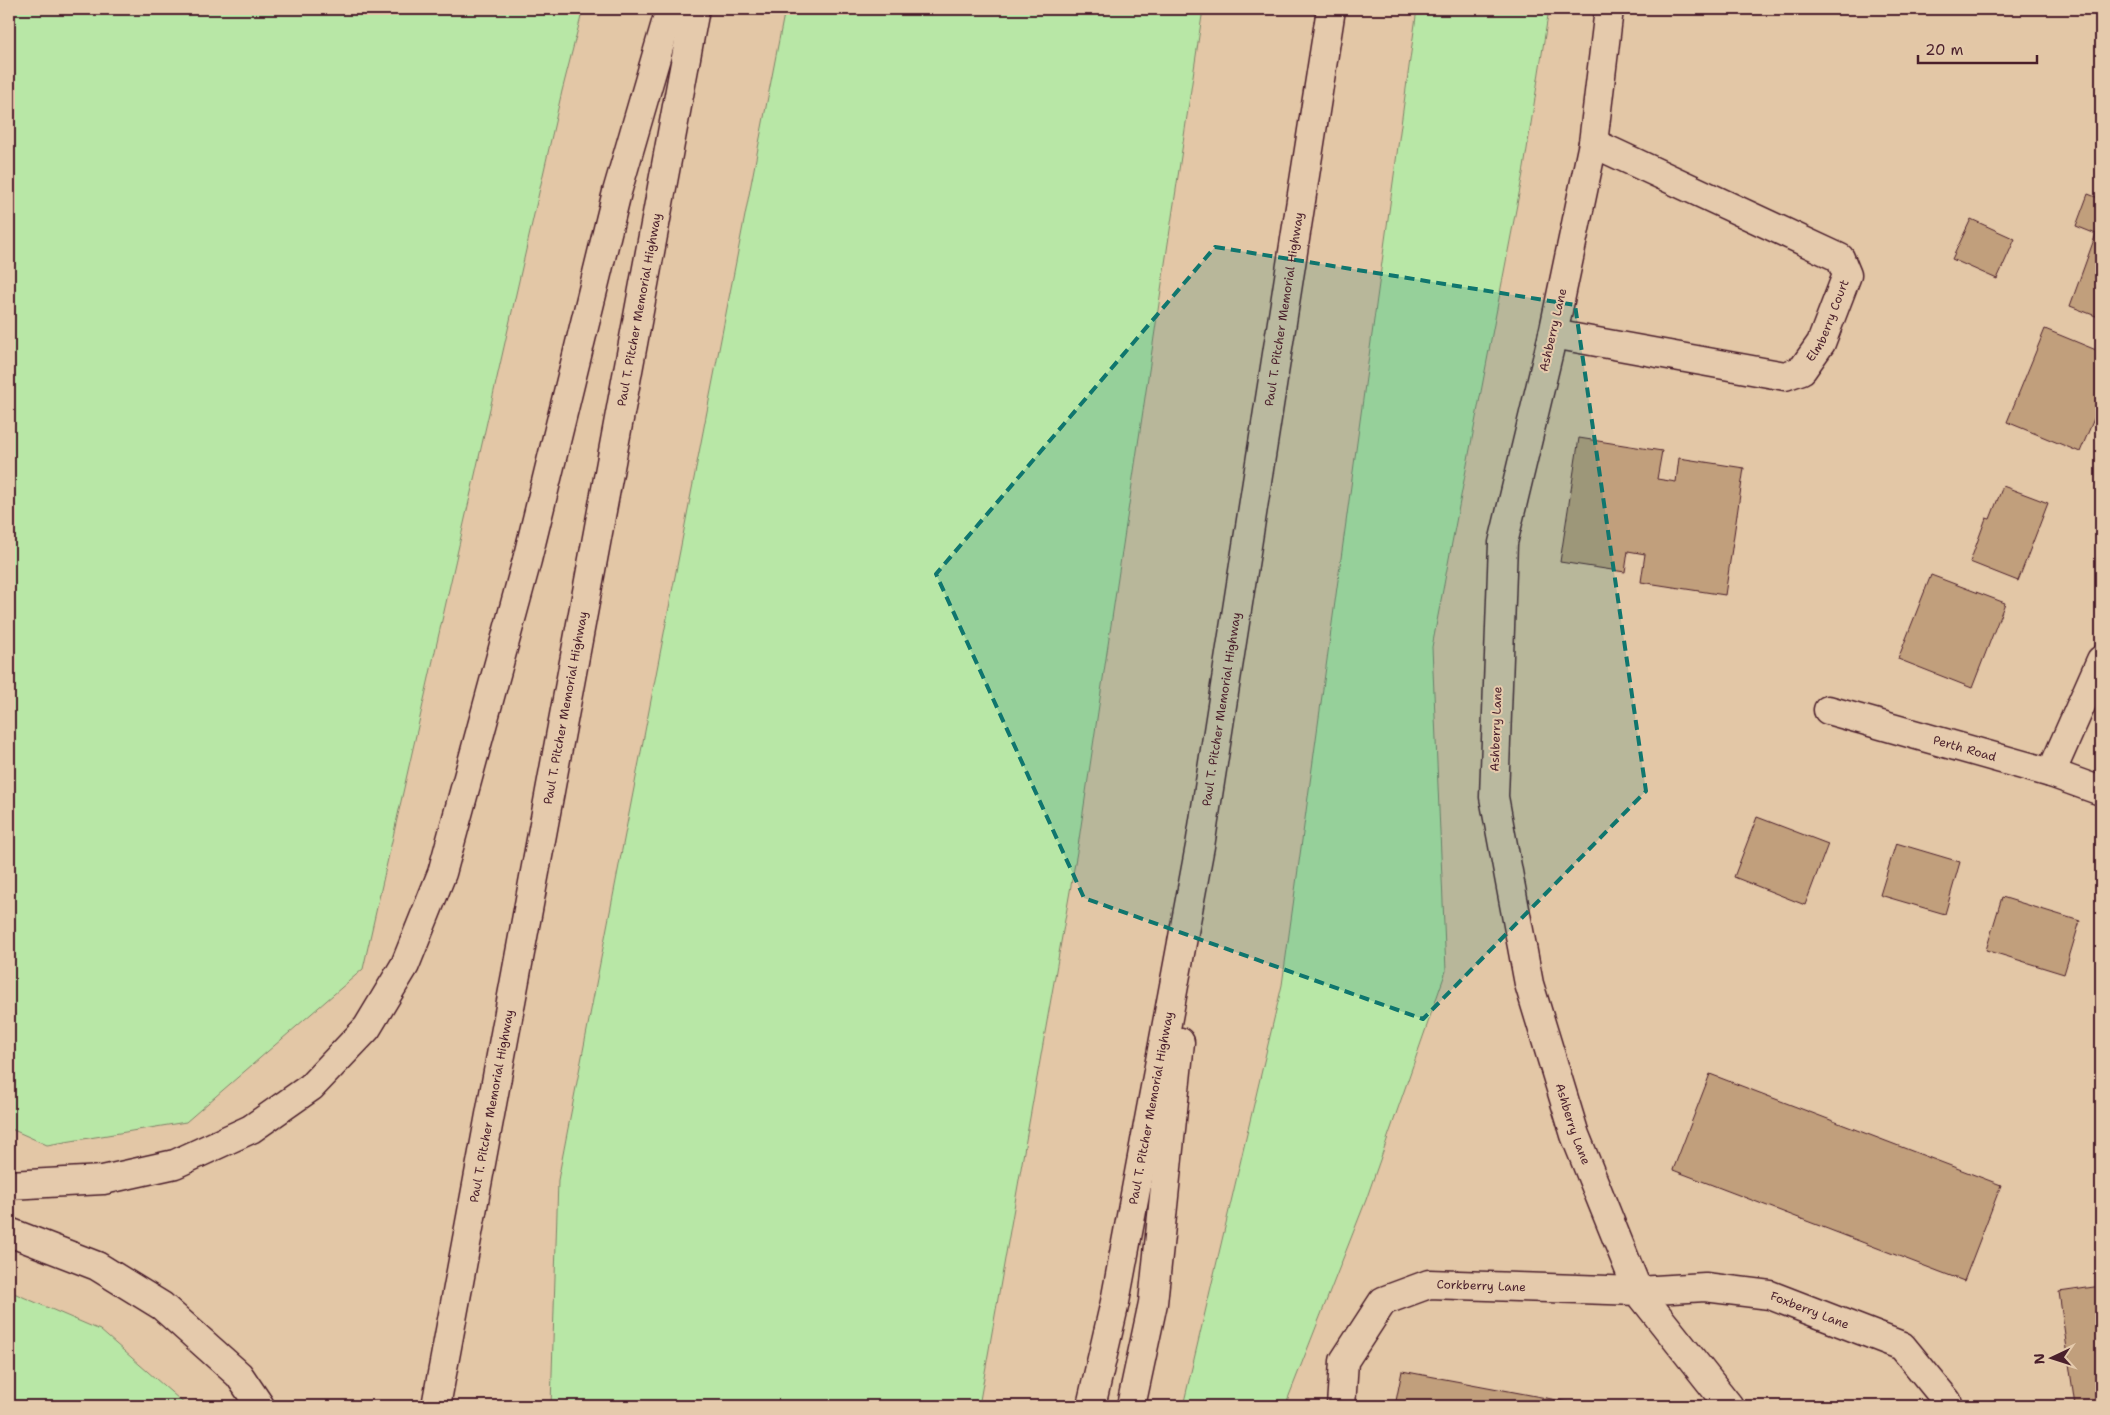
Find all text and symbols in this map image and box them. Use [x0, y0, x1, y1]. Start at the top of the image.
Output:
scale bar [1918, 32, 2036, 64]
text: 20 m [1925, 40, 1964, 60]
street label: Paul T. Pitcher Memorial Highway [1261, 211, 1307, 407]
street label: Paul T. Pitcher Memorial Highway [614, 212, 665, 408]
street label: Elmberry Court [1802, 277, 1853, 365]
street label: Ashberry Lane [1536, 287, 1570, 373]
street label: Paul T. Pitcher Memorial Highway [540, 610, 591, 806]
street label: Paul T. Pitcher Memorial Highway [1198, 611, 1244, 807]
street label: Ashberry Lane [1487, 686, 1505, 772]
street label: Perth Road [1931, 732, 1999, 765]
street label: Paul T. Pitcher Memorial Highway [466, 1008, 517, 1204]
street label: Paul T. Pitcher Memorial Highway [1125, 1010, 1177, 1206]
street label: Ashberry Lane [1552, 1081, 1594, 1167]
street label: Corkberry Lane [1436, 1276, 1526, 1295]
street label: Foxberry Lane [1768, 1288, 1852, 1333]
north arrow [2028, 1332, 2078, 1382]
text: N [2030, 1353, 2048, 1365]

